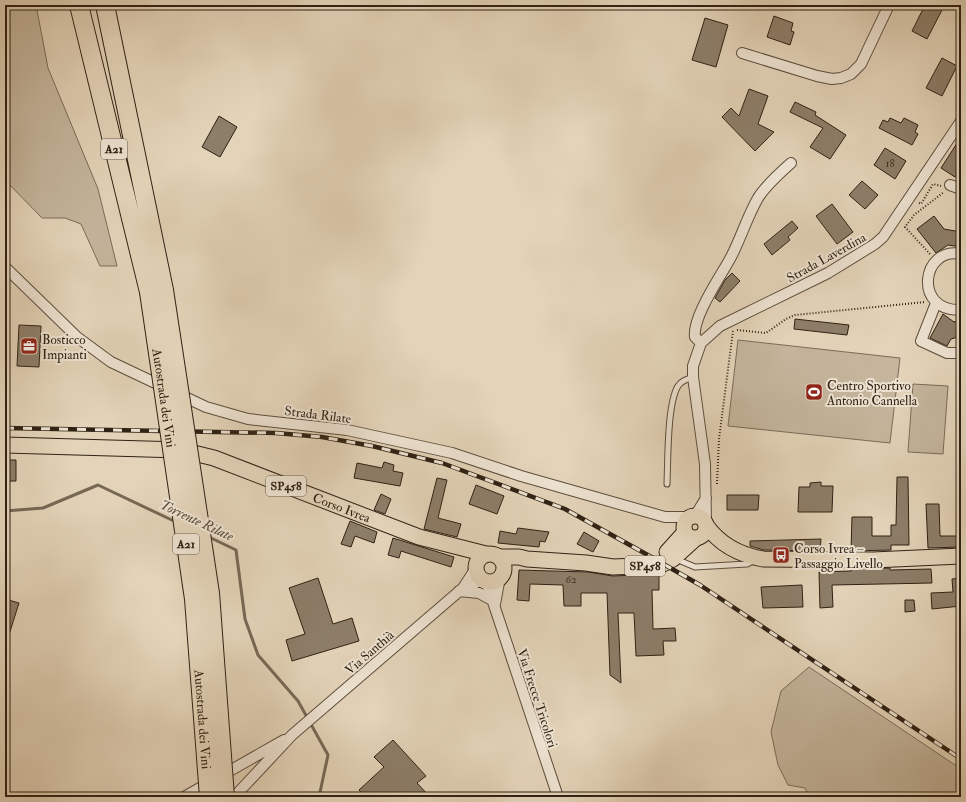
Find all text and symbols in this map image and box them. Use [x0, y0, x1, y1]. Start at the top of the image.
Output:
road number: A21 [101, 139, 127, 159]
house number: 18 [885, 157, 895, 170]
street label: Strada Laverdina [784, 229, 870, 286]
place label: Bosticco Impianti [42, 332, 87, 364]
office icon: Bosticco Impianti [19, 336, 39, 356]
street label: Autostrada dei Vini [148, 347, 179, 449]
place label: Centro Sportivo Antonio Cannella [826, 378, 918, 409]
sports icon: Centro Sportivo Antonio Cannella [804, 382, 824, 402]
street label: Strada Rilate [284, 403, 353, 427]
road number: SP458 [266, 476, 306, 496]
street label: Corso Ivrea [310, 490, 373, 527]
water label: Torrente Rilate [157, 496, 236, 545]
road number: A21 [173, 534, 199, 554]
place label: Corso Ivrea – Passaggio Livello [794, 541, 883, 572]
bus stop icon: Corso Ivrea – Passaggio Livello [771, 545, 791, 565]
road number: SP458 [625, 556, 665, 576]
house number: 62 [565, 573, 577, 586]
street label: Via Santhià [342, 627, 398, 678]
street label: Via Frecce Tricolori [514, 647, 561, 750]
street label: Autostrada dei Vini [190, 668, 214, 770]

